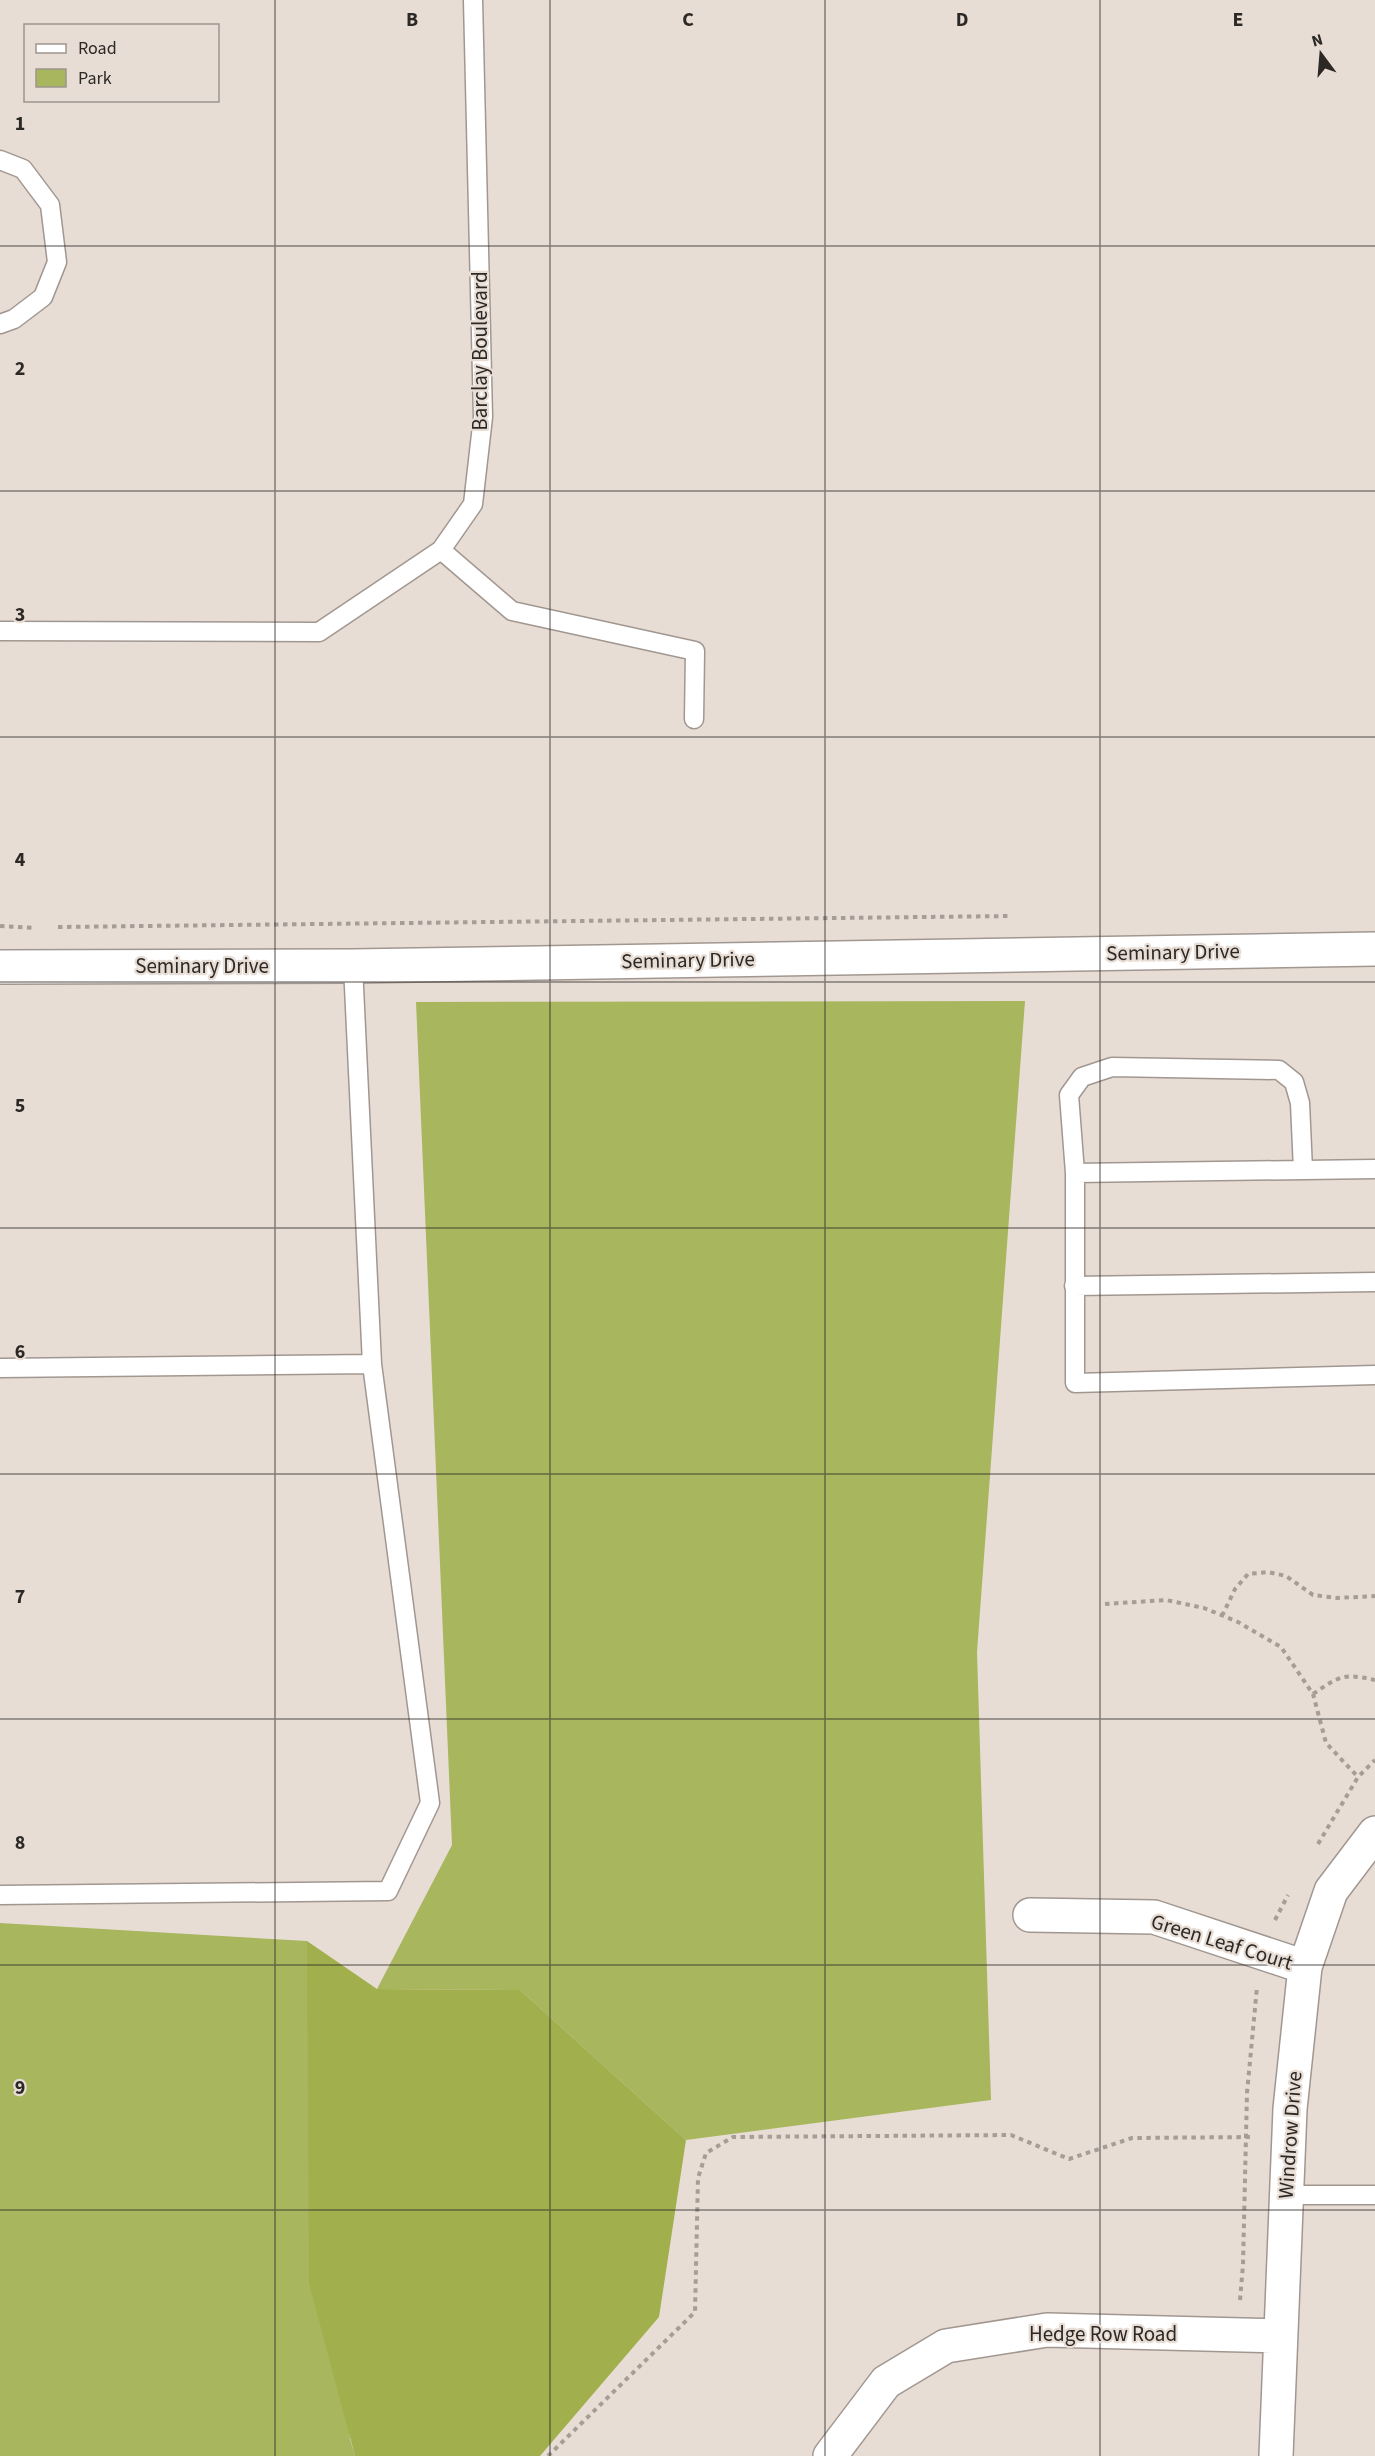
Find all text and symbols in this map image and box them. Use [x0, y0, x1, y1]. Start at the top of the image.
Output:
text: B [406, 6, 418, 34]
text: C [682, 6, 694, 34]
text: D [956, 6, 968, 34]
text: E [1233, 6, 1243, 34]
legend [24, 24, 219, 102]
north arrow [1291, 24, 1351, 84]
text: N [1309, 29, 1325, 53]
text: Road [78, 36, 117, 61]
text: Park [78, 66, 112, 91]
text: 1 [15, 110, 25, 138]
street label: Barclay Boulevard [465, 271, 495, 431]
text: 2 [15, 355, 25, 383]
text: 3 [15, 601, 25, 629]
text: 4 [15, 846, 26, 874]
street label: Seminary Drive [1106, 936, 1240, 968]
street label: Seminary Drive [621, 944, 755, 976]
street label: Seminary Drive [135, 951, 269, 981]
text: 5 [15, 1092, 25, 1120]
text: 6 [15, 1338, 25, 1366]
text: 7 [15, 1583, 25, 1611]
text: 8 [15, 1829, 25, 1857]
street label: Green Leaf Court [1147, 1906, 1297, 1978]
street label: Windrow Drive [1271, 2070, 1309, 2200]
text: 9 [15, 2074, 25, 2102]
street label: Hedge Row Road [1029, 2319, 1177, 2349]

